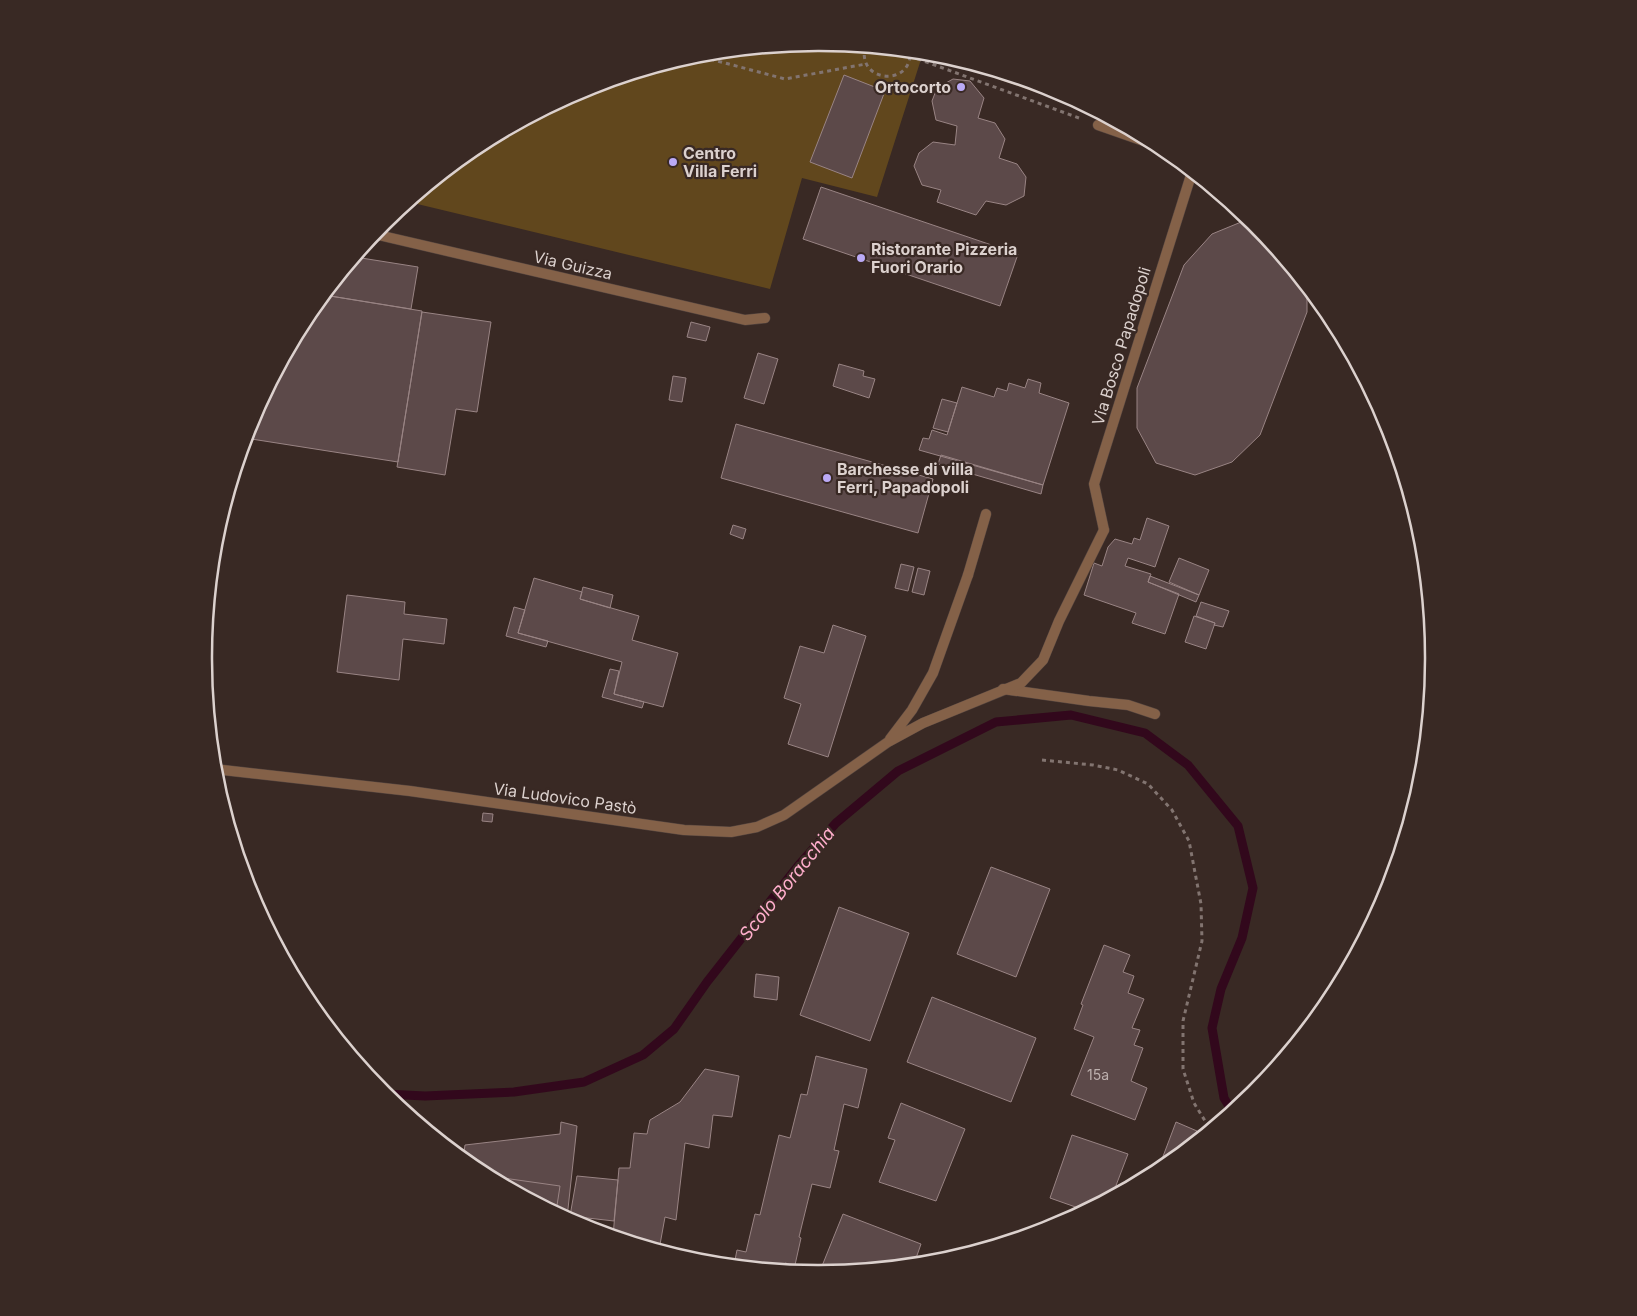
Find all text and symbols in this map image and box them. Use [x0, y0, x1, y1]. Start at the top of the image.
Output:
place label: Ortocorto [875, 77, 951, 97]
marker: Ortocorto [955, 81, 967, 93]
place label: Centro Villa Ferri [683, 143, 757, 181]
marker: Centro Villa Ferri [667, 156, 679, 168]
place label: Ristorante Pizzeria Fuori Orario [871, 239, 1017, 277]
street label: Via Guizza [532, 246, 614, 284]
marker: Ristorante Pizzeria Fuori Orario [855, 252, 867, 264]
street label: Via Bosco Papadopoli [1087, 264, 1155, 428]
place label: Barchesse di villa Ferri, Papadopoli [837, 459, 973, 497]
marker: Barchesse di villa Ferri, Papadopoli [821, 472, 833, 484]
street label: Via Ludovico Pastò [492, 778, 638, 818]
water label: Scolo Boracchia [735, 823, 839, 945]
house number: 15a [1087, 1066, 1109, 1083]

